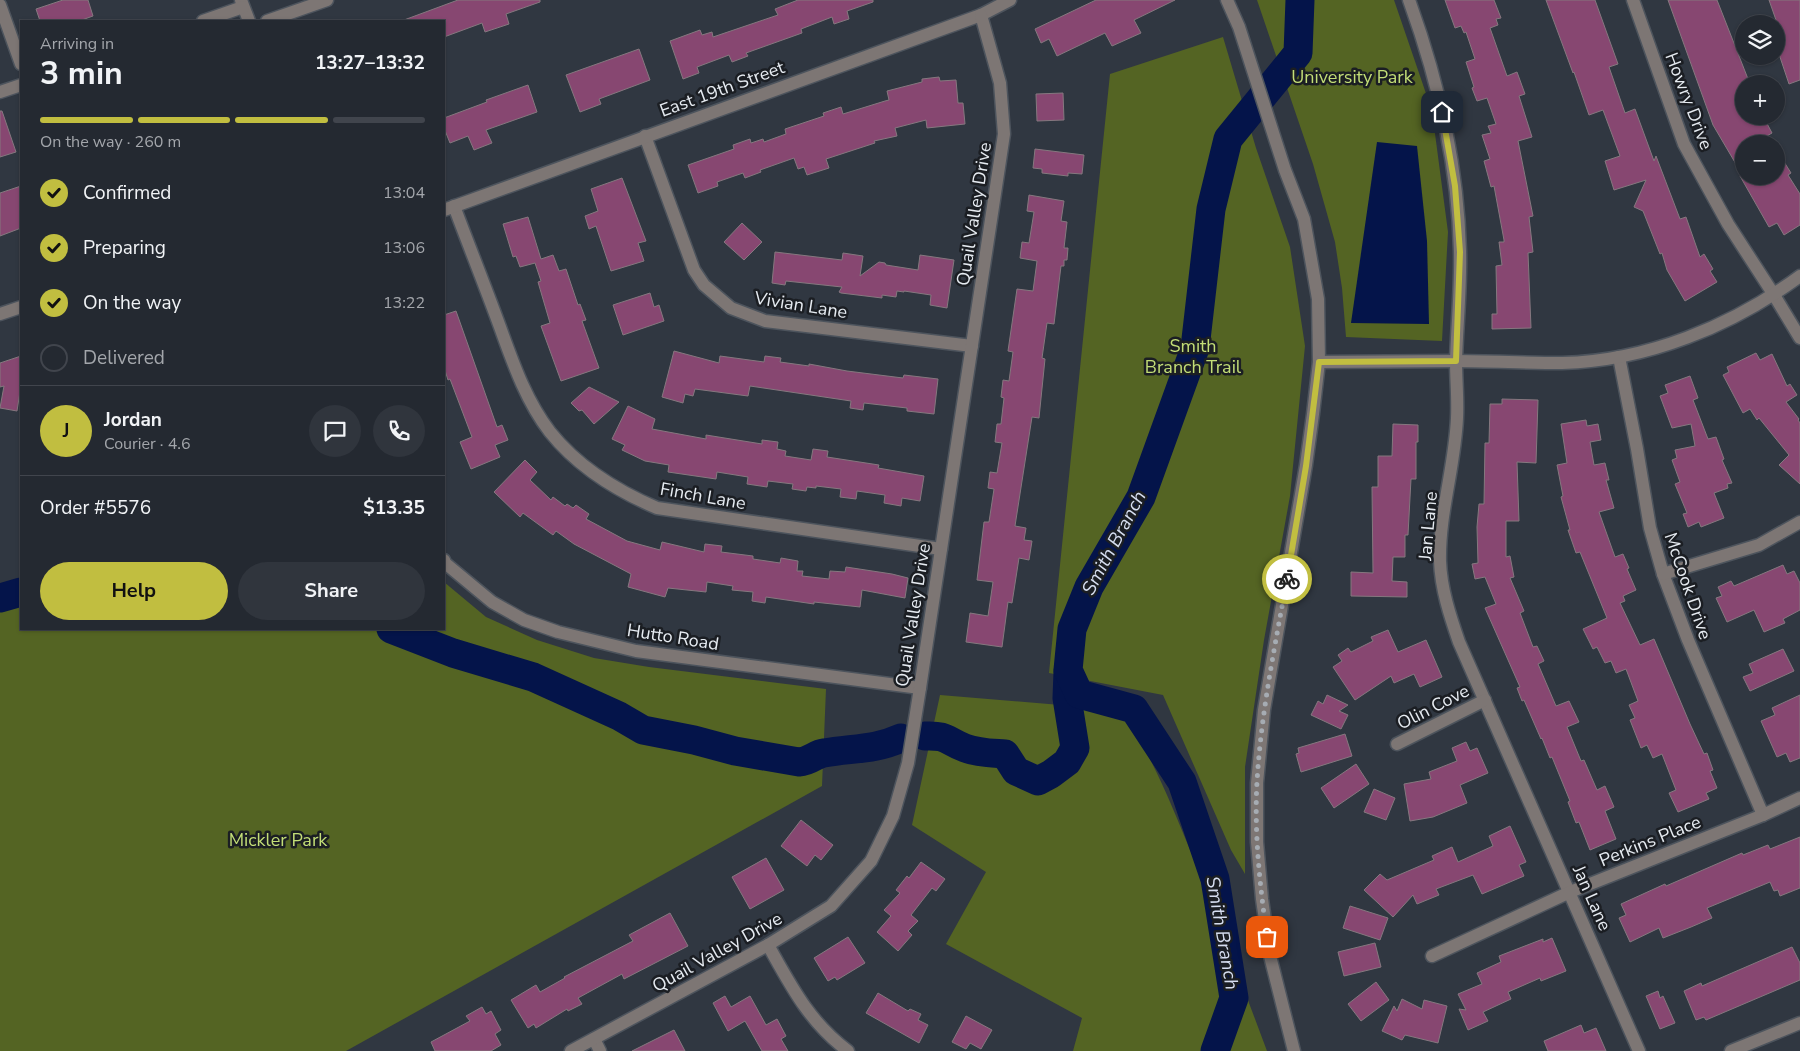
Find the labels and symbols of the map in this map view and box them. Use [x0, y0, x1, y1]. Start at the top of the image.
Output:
street label: Howry Drive [1659, 49, 1719, 153]
street label: East 19th Street [656, 55, 788, 123]
park label: University Park [1291, 65, 1414, 89]
pin [1421, 91, 1463, 133]
street label: Quail Valley Drive [951, 140, 997, 288]
street label: Vivian Lane [752, 286, 849, 324]
park label: Smith Branch Trail [1145, 334, 1242, 379]
street label: Finch Lane [658, 477, 748, 515]
water label: Smith Branch [1076, 486, 1152, 600]
street label: Jan Lane [1413, 490, 1443, 563]
street label: McCook Drive [1658, 529, 1718, 643]
street label: Quail Valley Drive [890, 541, 936, 689]
courier [1262, 554, 1312, 604]
street label: Hutto Road [625, 618, 721, 656]
street label: Olin Cove [1393, 679, 1473, 735]
street label: Perkins Place [1596, 810, 1704, 872]
park label: Mickler Park [229, 828, 328, 852]
street label: Jan Lane [1567, 861, 1617, 935]
water label: Smith Branch [1199, 874, 1245, 992]
street label: Quail Valley Drive [648, 906, 786, 998]
pin [1246, 916, 1288, 958]

